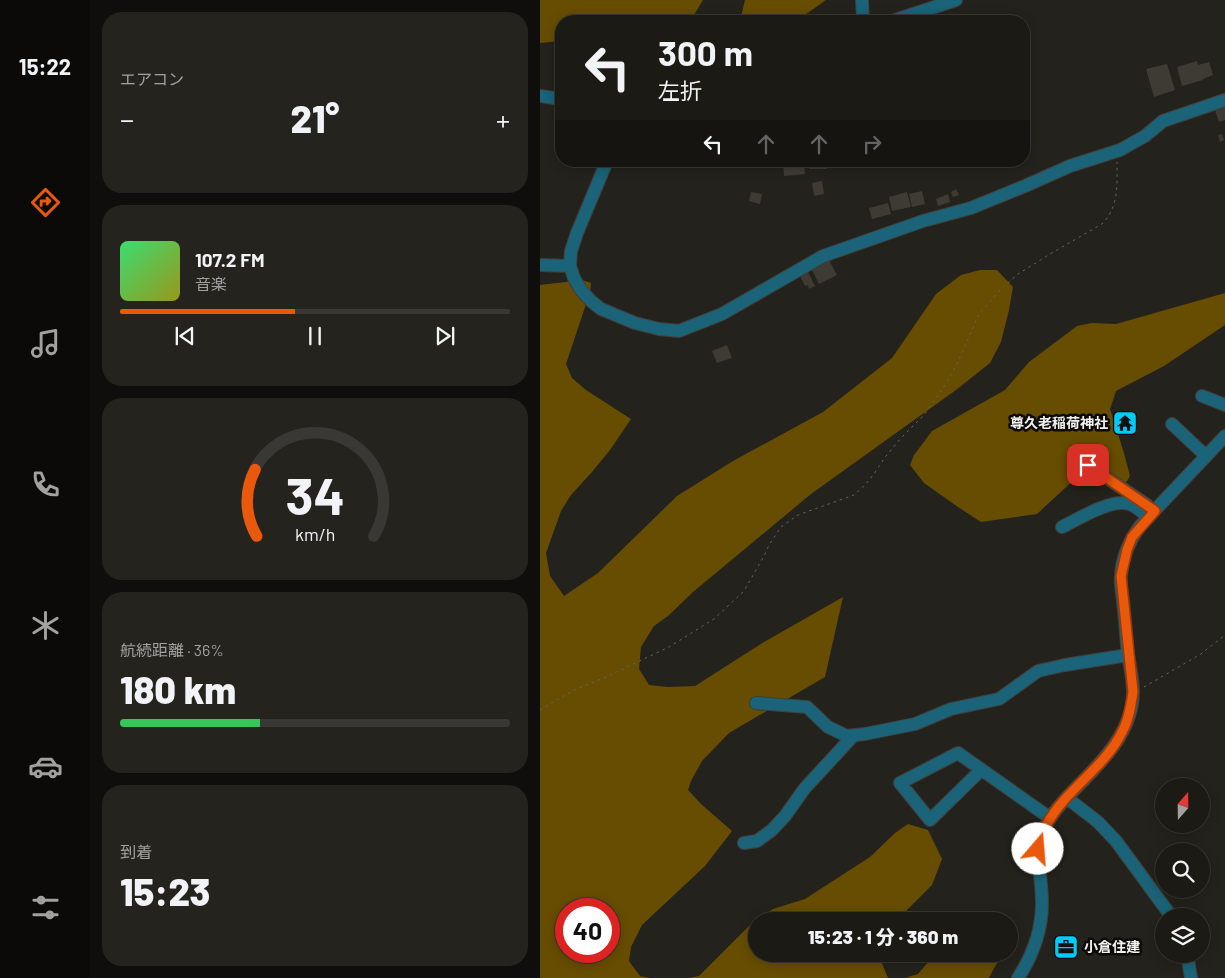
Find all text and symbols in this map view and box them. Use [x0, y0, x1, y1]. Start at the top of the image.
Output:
text: 300 m [658, 31, 753, 73]
icon: left [575, 35, 640, 100]
text: 15:22 [19, 53, 71, 79]
text: エアコン [120, 69, 184, 88]
text: 左折 [658, 77, 702, 103]
text: 21° [290, 95, 340, 141]
text: − [120, 102, 134, 136]
text: + [496, 102, 510, 136]
icon: left [699, 130, 727, 158]
icon: ahead [752, 130, 780, 158]
icon: ahead [805, 130, 833, 158]
icon: right [858, 130, 886, 158]
icon: directions [28, 185, 63, 220]
text: 107.2 FM [195, 248, 265, 271]
text: 音楽 [195, 274, 227, 293]
icon: previous [171, 322, 199, 350]
icon: pause [301, 322, 329, 350]
icon: next [431, 322, 459, 350]
icon: music [28, 326, 63, 361]
temple icon: 尊久老稲荷神社 [1112, 410, 1138, 436]
place label: 尊久老稲荷神社 [1010, 414, 1108, 431]
pin [1067, 444, 1109, 486]
icon: arrive [1074, 451, 1102, 479]
text: 34 [285, 463, 345, 525]
icon: phone [28, 467, 63, 502]
text: km/h [295, 523, 335, 545]
icon: climate [28, 608, 63, 643]
text: 航続距離 · 36% [120, 640, 224, 659]
text: 180 km [120, 666, 236, 712]
icon: car [28, 749, 63, 784]
north arrow [1155, 778, 1210, 832]
map controls [1155, 778, 1210, 963]
position arrow [1011, 822, 1063, 874]
text: 到着 [120, 842, 152, 861]
button: search [1155, 843, 1210, 898]
text: 15:23 [120, 868, 210, 914]
icon: filters [28, 890, 63, 925]
speed limit sign: 40 [555, 898, 620, 963]
button: layers [1155, 908, 1210, 963]
text: 15:23 · 1 分 · 360 m [808, 925, 958, 948]
office icon: 小倉住建 [1053, 934, 1079, 960]
place label: 小倉住建 [1084, 938, 1140, 955]

